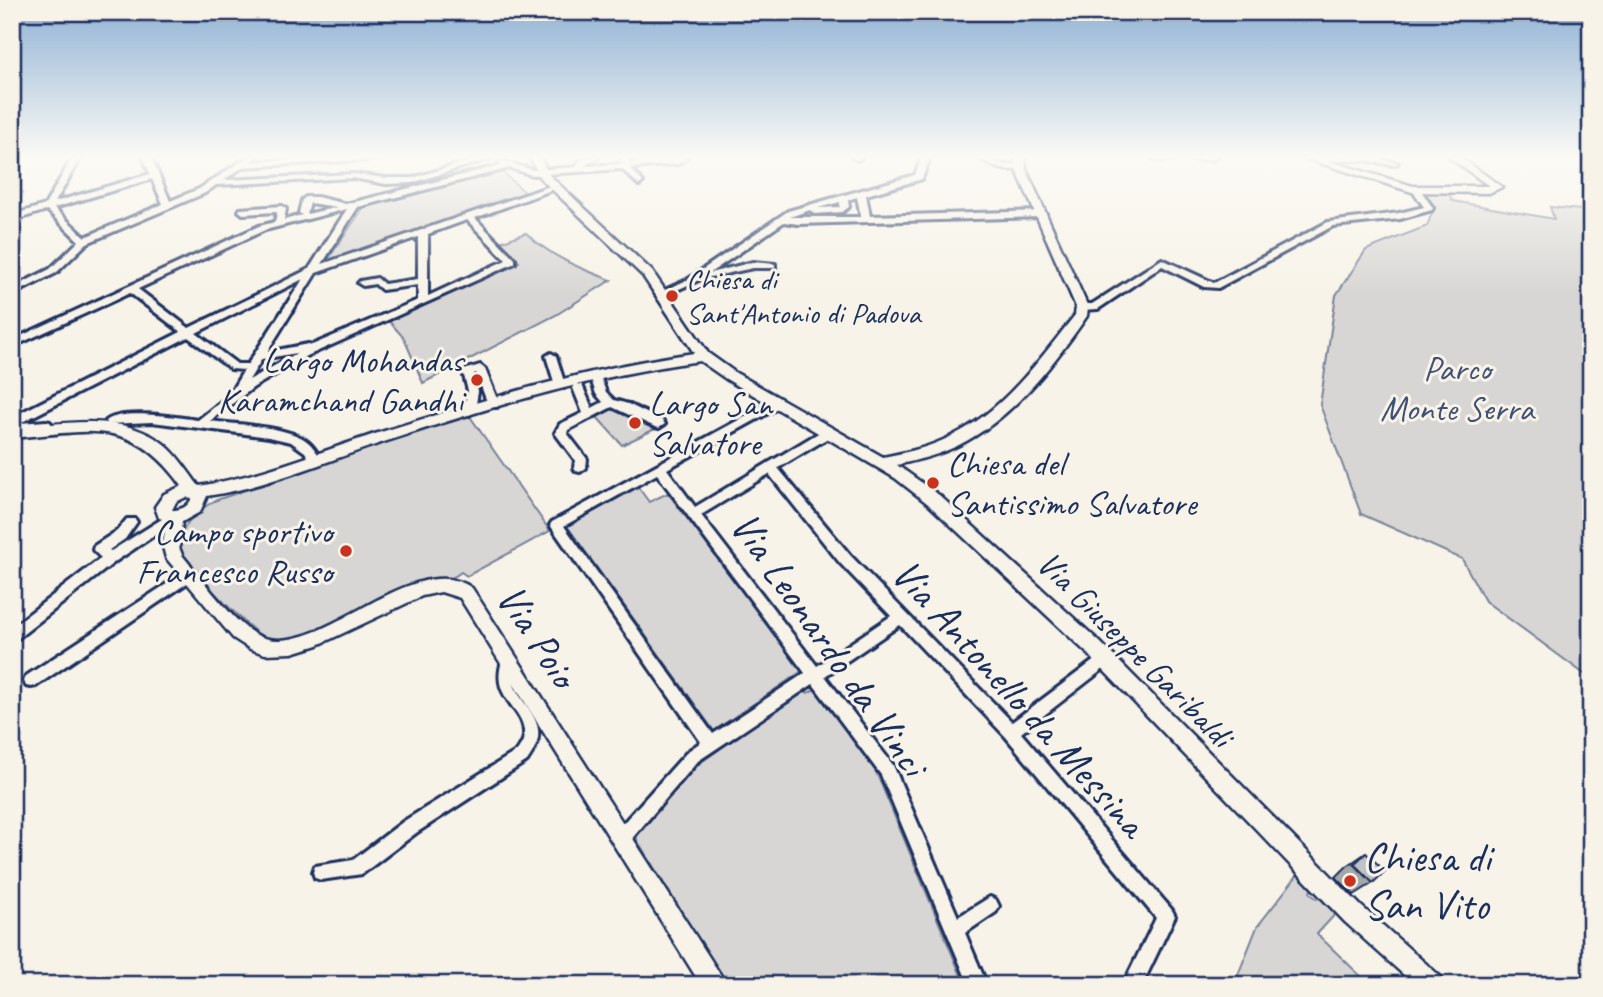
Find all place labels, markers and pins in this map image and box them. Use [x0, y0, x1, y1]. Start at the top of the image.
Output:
place label: Chiesa di Sant'Antonio di Padova [686, 260, 922, 332]
marker: Chiesa di Sant'Antonio di Padova [664, 288, 680, 304]
place label: Largo Mohandas Karamchand Gandhi [218, 338, 467, 423]
marker: Largo Mohandas Karamchand Gandhi [469, 372, 485, 388]
place label: Largo San Salvatore [649, 381, 774, 466]
marker: Largo San Salvatore [627, 415, 643, 431]
place label: Chiesa del Santissimo Salvatore [947, 441, 1199, 526]
marker: Chiesa del Santissimo Salvatore [925, 475, 941, 491]
place label: Campo sportivo Francesco Russo [137, 509, 336, 594]
marker: Campo sportivo Francesco Russo [338, 543, 354, 559]
place label: Chiesa di San Vito [1364, 831, 1496, 932]
marker: Chiesa di San Vito [1342, 873, 1358, 889]

